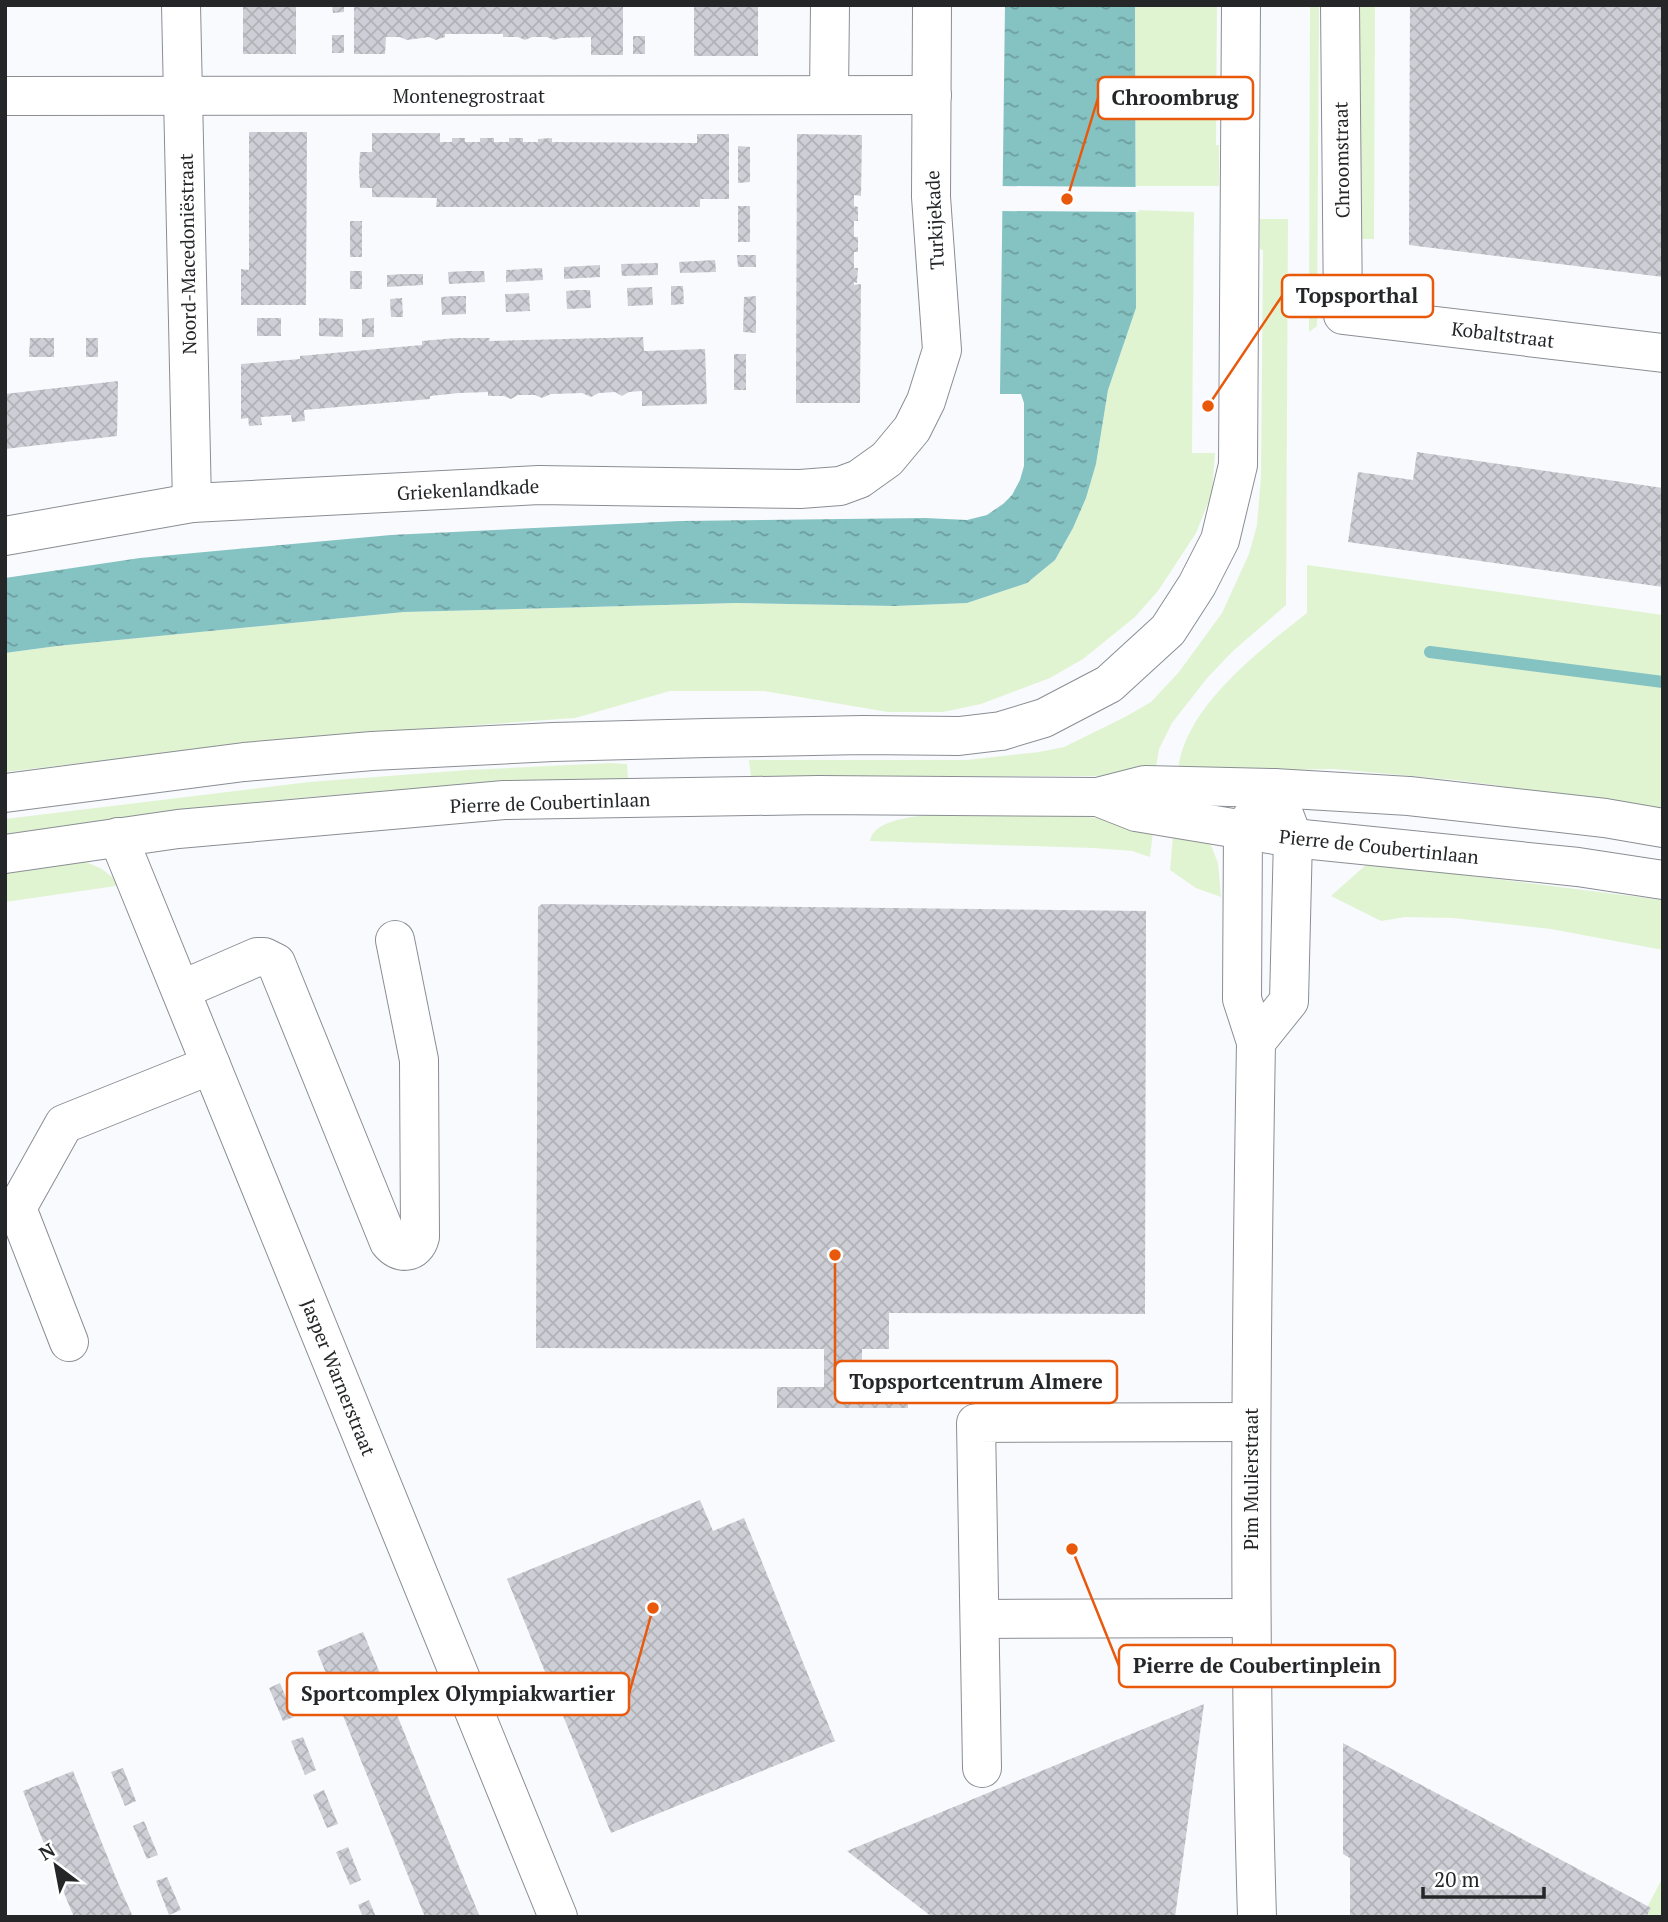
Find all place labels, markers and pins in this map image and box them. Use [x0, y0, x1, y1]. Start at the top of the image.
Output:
callout: Chroombrug [1098, 77, 1253, 119]
callout: Topsporthal [1282, 275, 1433, 317]
callout: Topsportcentrum Almere [835, 1361, 1117, 1403]
callout: Pierre de Coubertinplein [1119, 1645, 1395, 1687]
callout: Sportcomplex Olympiakwartier [287, 1673, 629, 1715]

